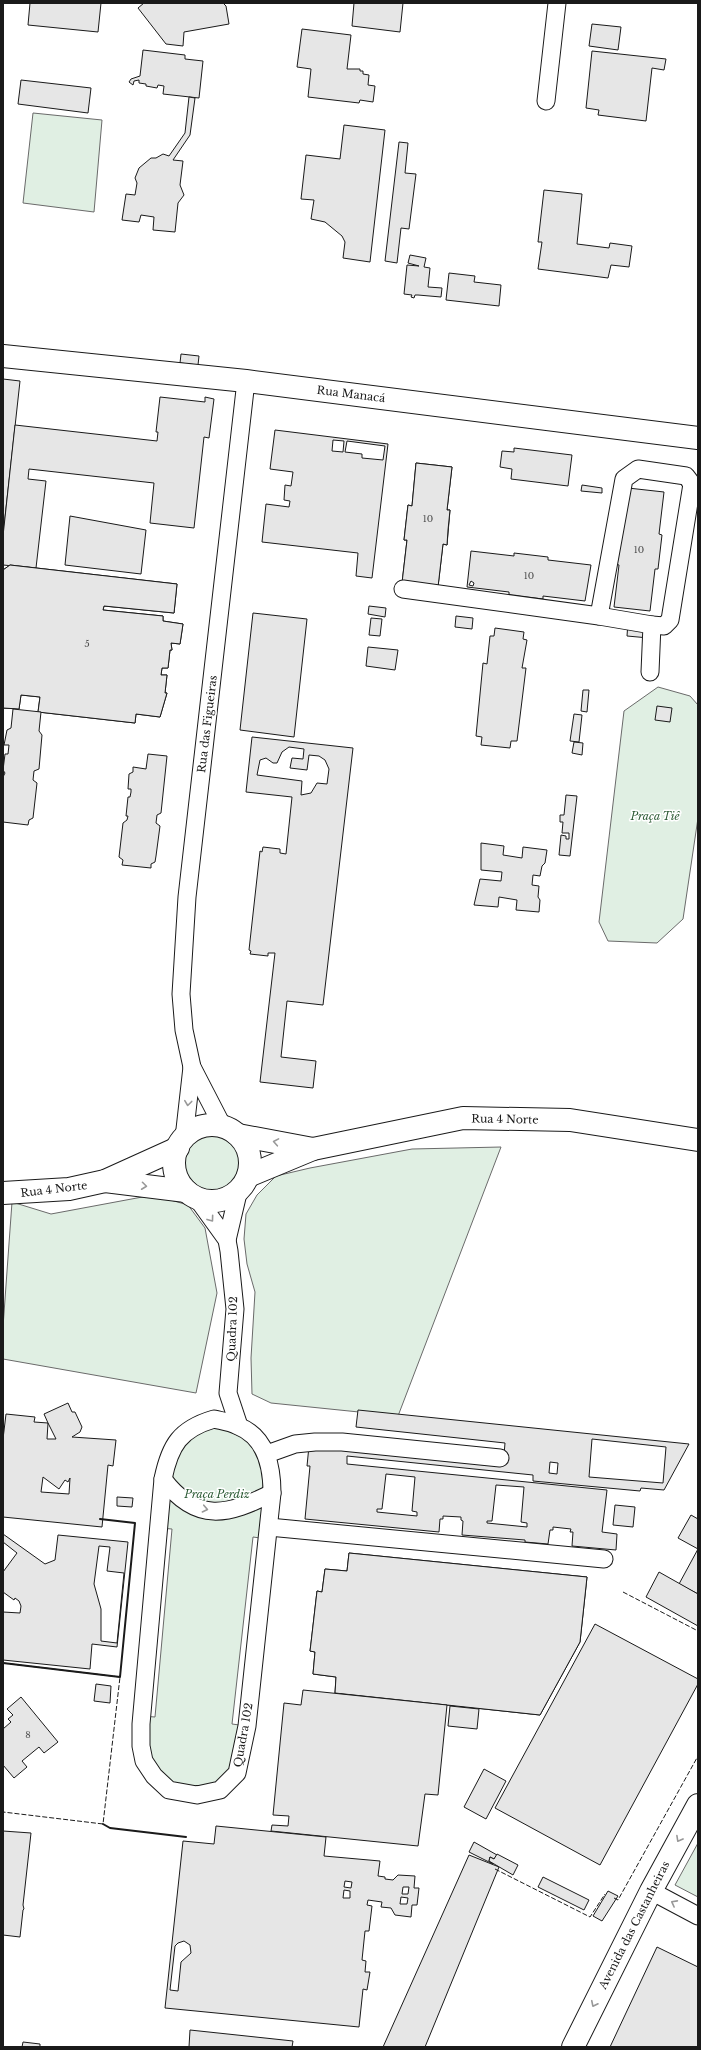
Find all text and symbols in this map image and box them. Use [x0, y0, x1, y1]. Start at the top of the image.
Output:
street label: Rua Manacá [316, 383, 387, 405]
house number: 10 [423, 513, 433, 524]
house number: 10 [634, 544, 644, 555]
house number: 10 [524, 570, 534, 581]
house number: 5 [84, 638, 90, 649]
street label: Rua das Figueiras [194, 674, 220, 774]
park label: Praça Tiê [630, 809, 680, 823]
one-way arrow [184, 1099, 193, 1106]
street label: Rua 4 Norte [471, 1111, 539, 1127]
one-way arrow [273, 1138, 279, 1147]
street label: Rua 4 Norte [20, 1178, 88, 1200]
one-way arrow [141, 1181, 147, 1190]
one-way arrow [207, 1215, 214, 1222]
street label: Quadra 102 [224, 1296, 240, 1362]
park label: Praça Perdiz [183, 1487, 250, 1501]
one-way arrow [201, 1504, 208, 1513]
street label: Quadra 102 [230, 1701, 256, 1768]
house number: 8 [25, 1729, 31, 1740]
one-way arrow [677, 1835, 684, 1842]
street label: Avenida das Castanheiras [595, 1859, 672, 1992]
one-way arrow [671, 1901, 679, 1908]
one-way arrow [591, 2000, 598, 2007]

